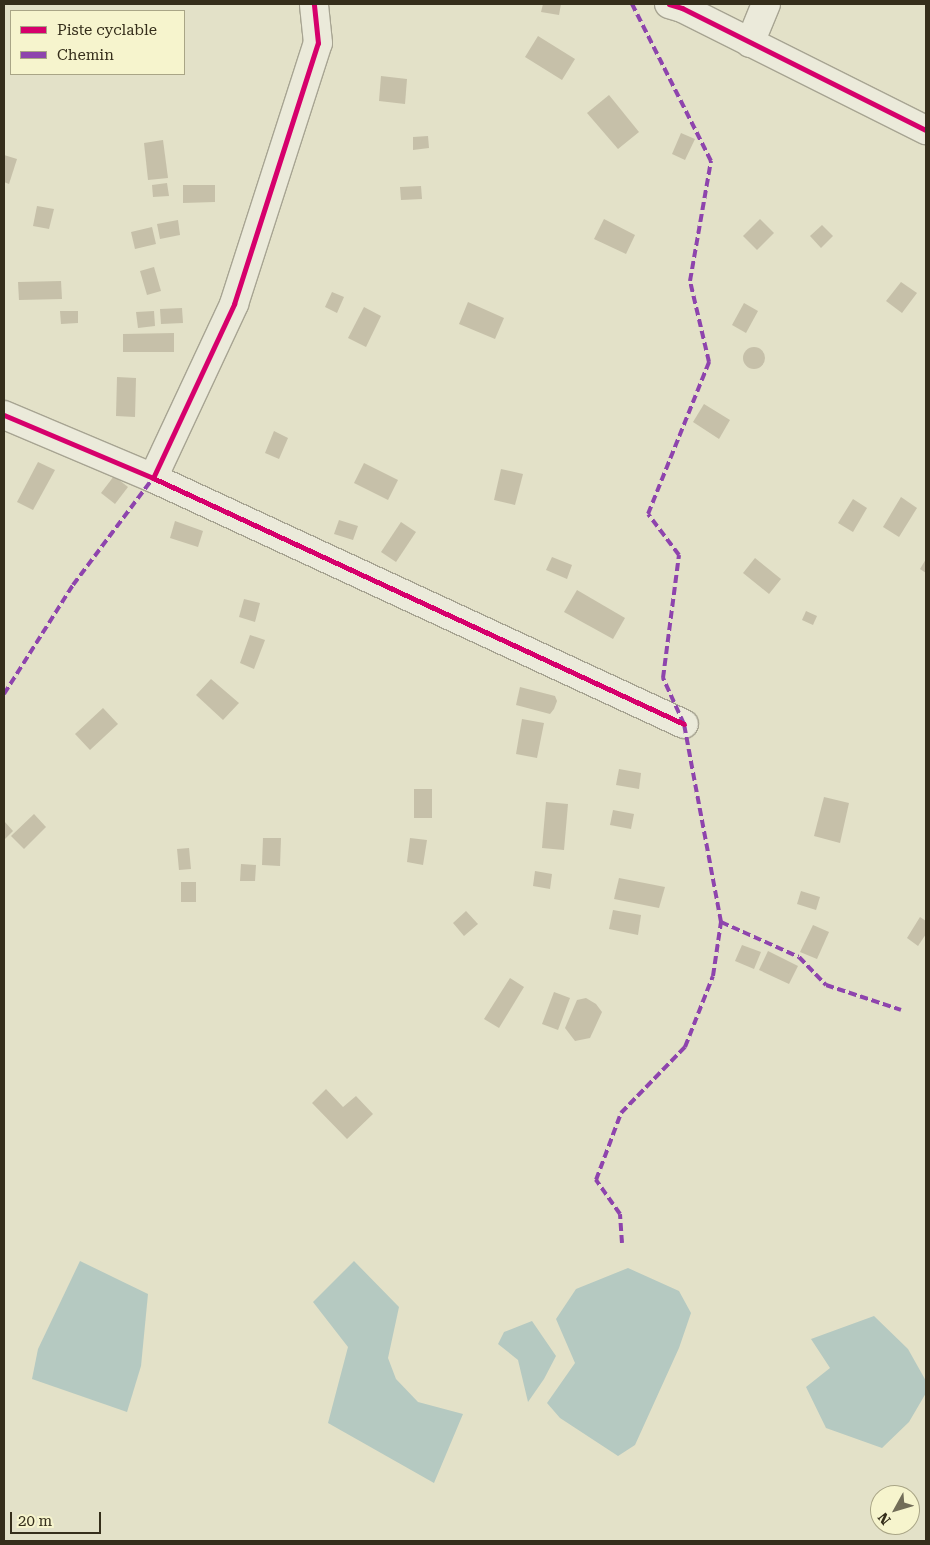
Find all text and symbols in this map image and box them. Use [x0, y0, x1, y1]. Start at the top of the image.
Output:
legend [10, 10, 185, 75]
text: Piste cyclable [57, 21, 157, 39]
text: Chemin [57, 46, 114, 64]
north arrow [870, 1485, 920, 1535]
scale bar [12, 1502, 104, 1534]
text: N [875, 1510, 894, 1528]
text: 20 m [18, 1512, 52, 1530]

